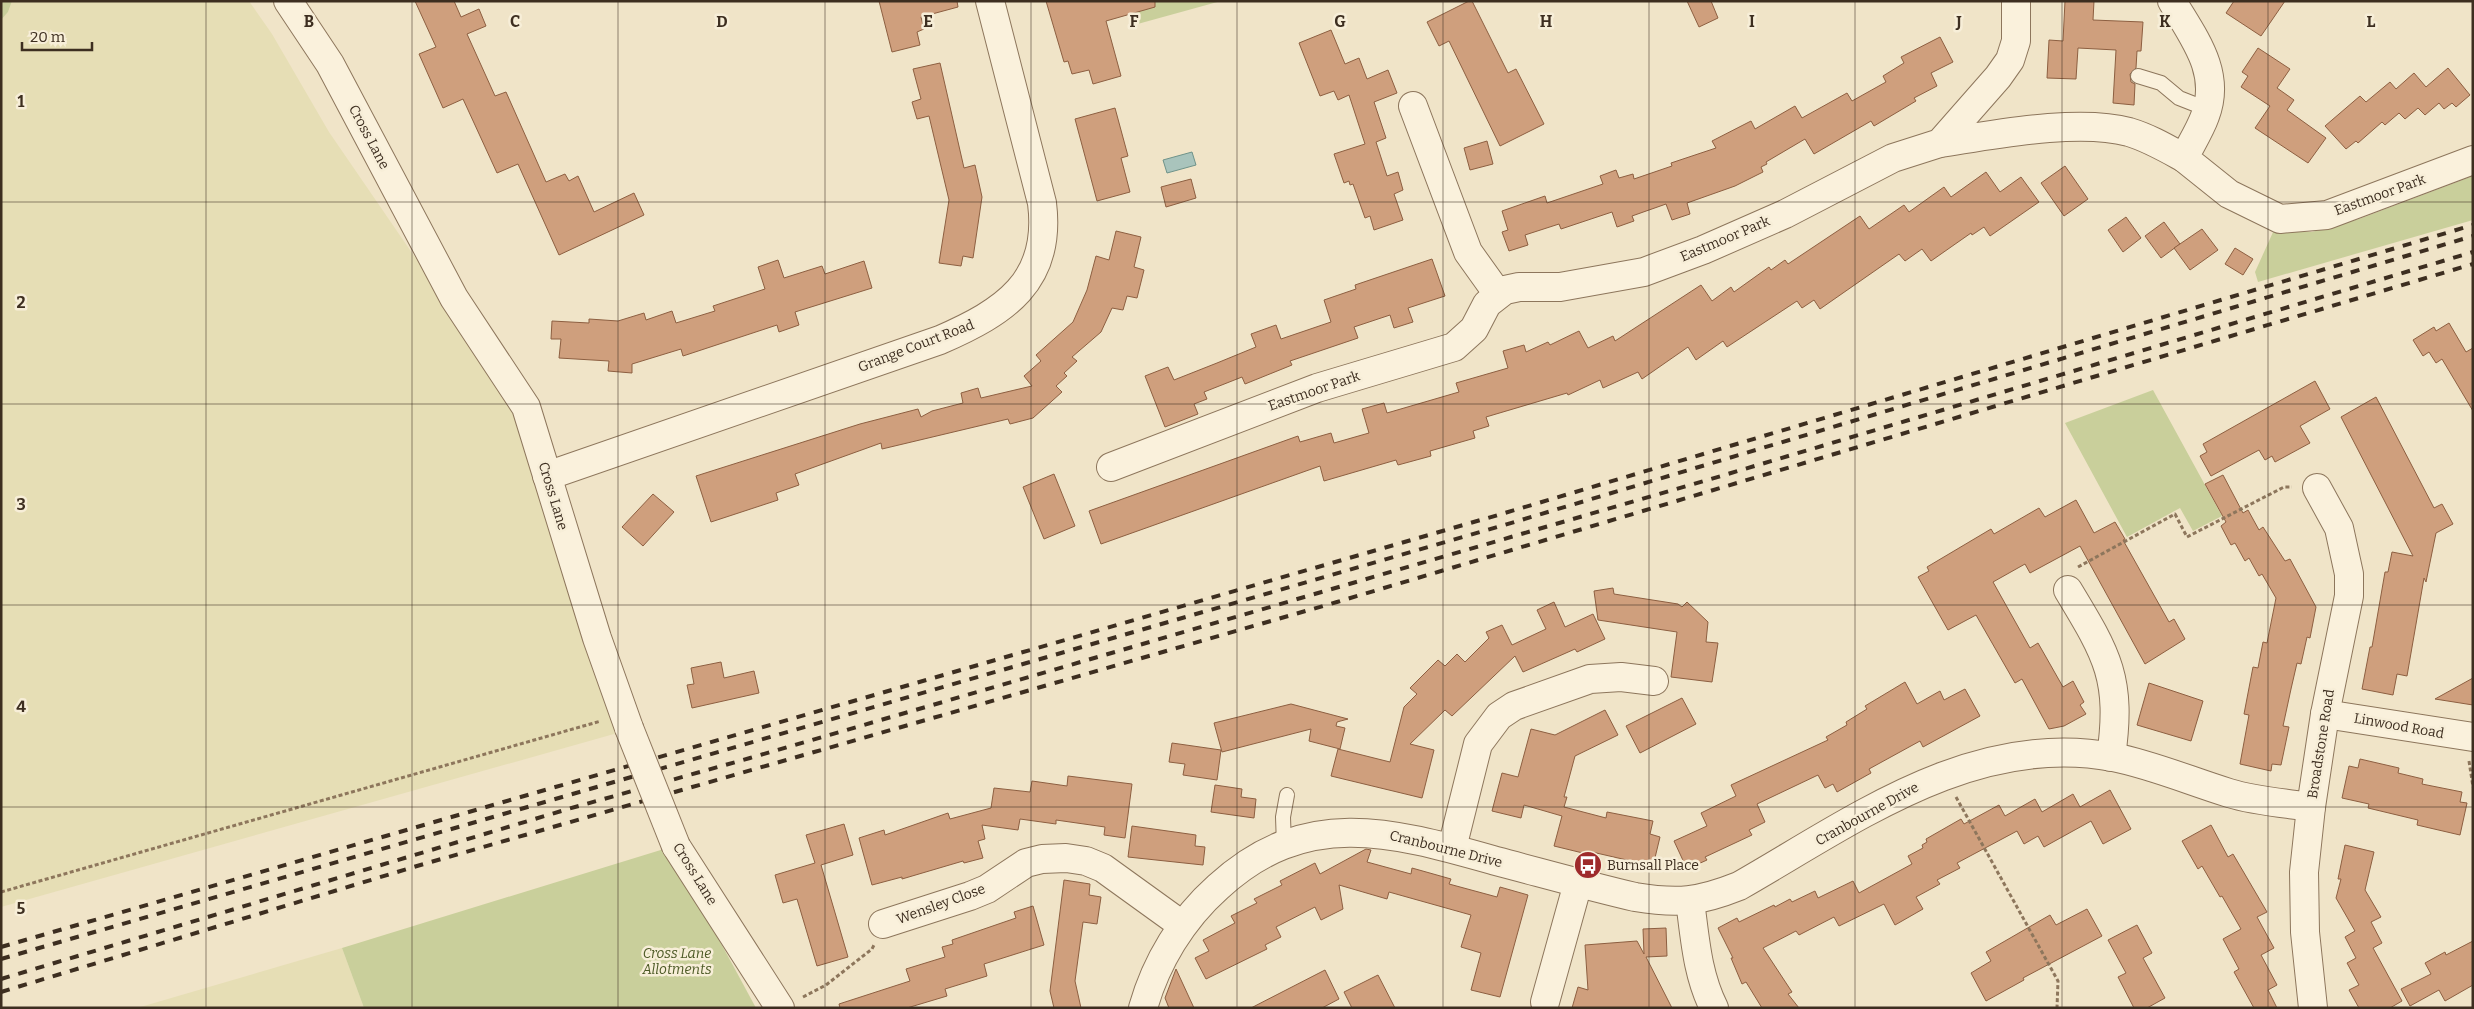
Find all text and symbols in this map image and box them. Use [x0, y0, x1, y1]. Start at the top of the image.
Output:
text: B [304, 12, 314, 31]
text: C [510, 12, 520, 31]
text: D [716, 12, 728, 31]
text: E [923, 12, 933, 31]
text: F [1130, 12, 1139, 31]
text: G [1334, 12, 1346, 31]
text: H [1540, 12, 1553, 31]
text: I [1749, 12, 1755, 31]
text: J [1955, 12, 1962, 31]
text: K [2159, 12, 2171, 31]
text: L [2367, 12, 2376, 31]
scale bar [22, 20, 92, 52]
text: 20 m [30, 28, 66, 46]
text: 1 [18, 92, 25, 111]
street label: Cross Lane [345, 102, 393, 172]
street label: Eastmoor Park [2332, 171, 2428, 219]
street label: Eastmoor Park [1678, 212, 1772, 266]
text: 2 [16, 293, 26, 312]
street label: Grange Court Road [856, 316, 976, 376]
street label: Eastmoor Park [1266, 367, 1362, 415]
street label: Cross Lane [535, 460, 571, 532]
text: 3 [16, 495, 26, 514]
street label: Broadstone Road [2304, 688, 2338, 800]
text: 4 [16, 697, 26, 716]
street label: Linwood Road [2353, 710, 2445, 742]
street label: Cranbourne Drive [1812, 779, 1922, 849]
street label: Cranbourne Drive [1388, 827, 1504, 871]
street label: Cross Lane [669, 840, 721, 908]
bus stop icon: Burnsall Place [1573, 850, 1603, 880]
place label: Burnsall Place [1607, 857, 1699, 874]
street label: Wensley Close [894, 880, 988, 928]
text: 5 [17, 899, 26, 918]
park label: Cross Lane Allotments [641, 945, 712, 978]

